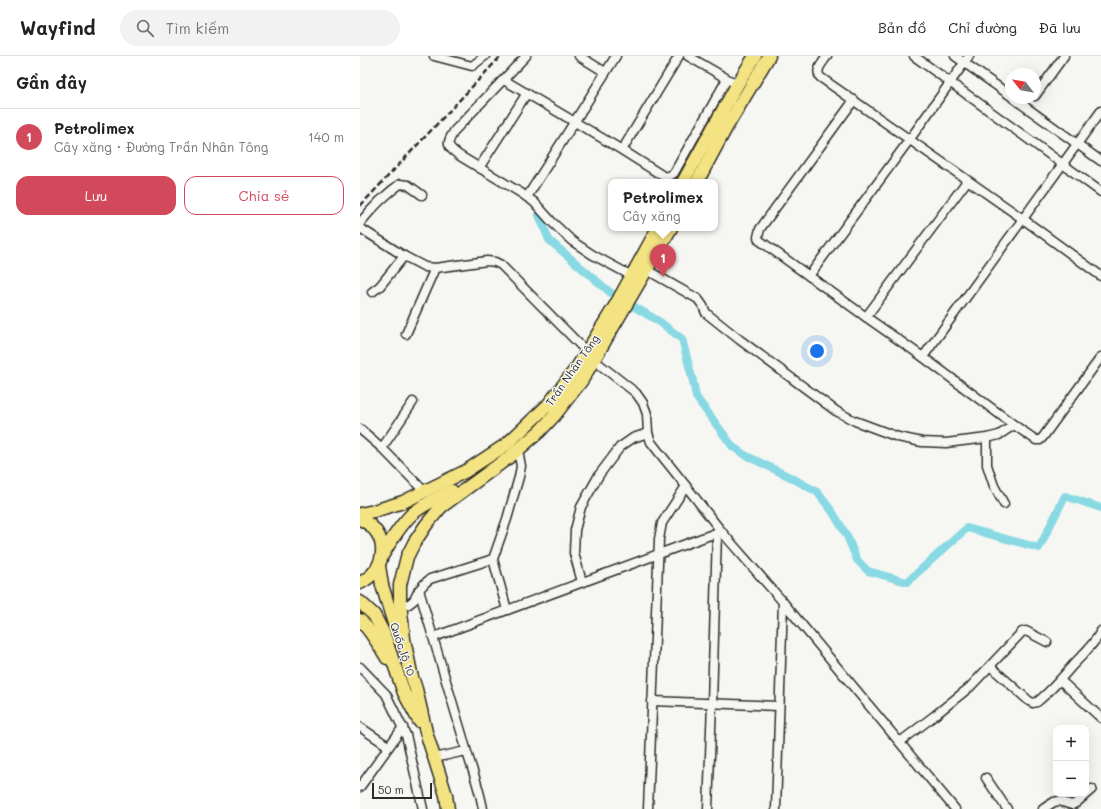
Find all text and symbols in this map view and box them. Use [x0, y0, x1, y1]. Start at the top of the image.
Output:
search box [120, 10, 400, 46]
text: Wayfind [20, 15, 96, 40]
icon: search [134, 17, 156, 39]
text: Tìm kiếm [166, 18, 229, 38]
text: Bản đồ [878, 18, 926, 37]
text: Chỉ đường [948, 18, 1017, 37]
text: Đã lưu [1039, 18, 1081, 37]
north arrow [1005, 68, 1041, 104]
text: Gần đây [16, 71, 87, 93]
text: Petrolimex [54, 118, 135, 138]
text: 1 [26, 128, 32, 145]
text: 140 m [308, 128, 344, 145]
text: Cây xăng · Đường Trần Nhân Tông [54, 138, 268, 155]
button: Lưu [16, 176, 176, 215]
button: Chia sẻ [184, 176, 344, 215]
popup [608, 179, 718, 231]
text: Petrolimex [623, 187, 703, 207]
text: Cây xăng [623, 207, 680, 224]
pin: 1 [650, 244, 676, 277]
street label: Trần Nhân Tông [542, 331, 602, 409]
your location [807, 341, 827, 361]
street label: Quốc lộ 10 [387, 620, 419, 678]
map controls [1053, 725, 1089, 797]
button: + [1053, 725, 1089, 761]
button: − [1053, 761, 1089, 797]
scale bar [372, 781, 432, 800]
text: 50 m [378, 782, 404, 797]

